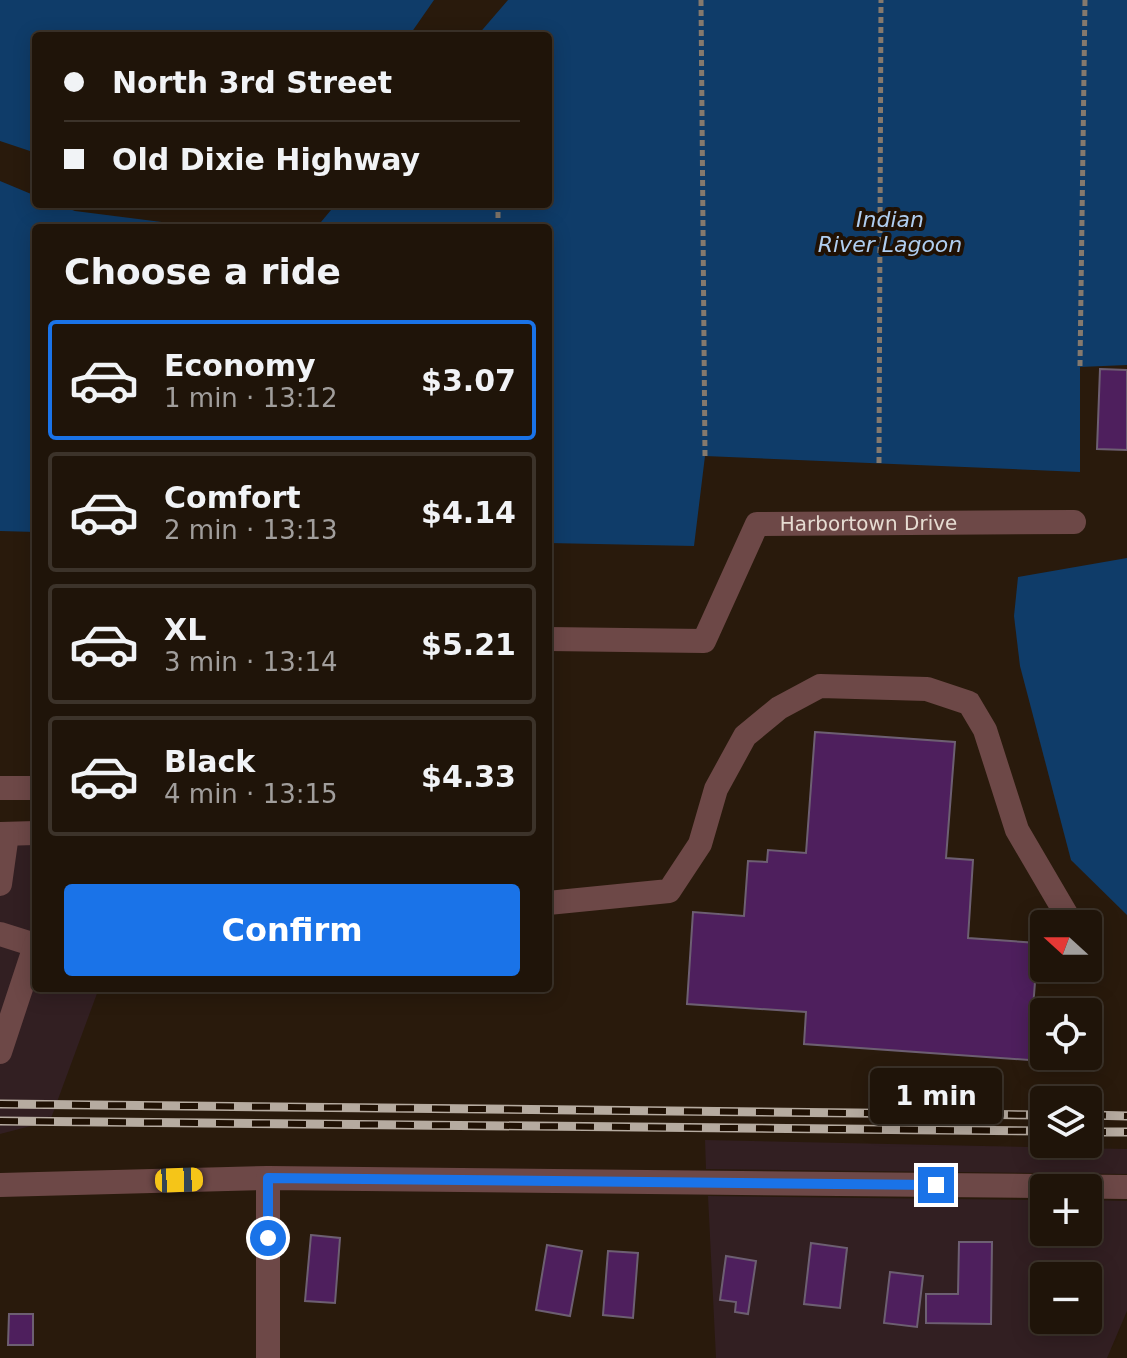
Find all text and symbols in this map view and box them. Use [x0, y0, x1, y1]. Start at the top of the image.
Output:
text: North 3rd Street [112, 65, 392, 100]
text: Old Dixie Highway [112, 142, 420, 177]
water label: Indian River Lagoon [818, 207, 962, 257]
text: Choose a ride [64, 251, 341, 292]
icon: car [68, 344, 140, 416]
text: Economy [164, 348, 316, 383]
text: $3.07 [421, 363, 516, 398]
text: 1 min · 13:12 [164, 383, 338, 413]
icon: car [68, 476, 140, 548]
text: Comfort [164, 480, 301, 515]
text: $4.14 [421, 495, 516, 530]
street label: Harbortown Drive [780, 511, 957, 536]
text: 2 min · 13:13 [164, 515, 338, 545]
icon: car [68, 608, 140, 680]
text: XL [164, 612, 206, 647]
text: $5.21 [421, 627, 516, 662]
text: 3 min · 13:14 [164, 647, 338, 677]
icon: car [68, 740, 140, 812]
text: Black [164, 744, 255, 779]
text: $4.33 [421, 759, 516, 794]
text: 4 min · 13:15 [164, 779, 338, 809]
button: Confirm [64, 884, 520, 976]
north arrow [1030, 910, 1102, 982]
map controls [1030, 910, 1102, 1334]
button: locate [1030, 998, 1102, 1070]
callout: 1 min [870, 1069, 1002, 1125]
text: 1 min [895, 1081, 977, 1111]
button: layers [1030, 1086, 1102, 1158]
car [155, 1167, 203, 1193]
route end [918, 1167, 954, 1203]
button: + [1030, 1174, 1102, 1246]
route start [250, 1220, 286, 1256]
button: − [1030, 1262, 1102, 1334]

